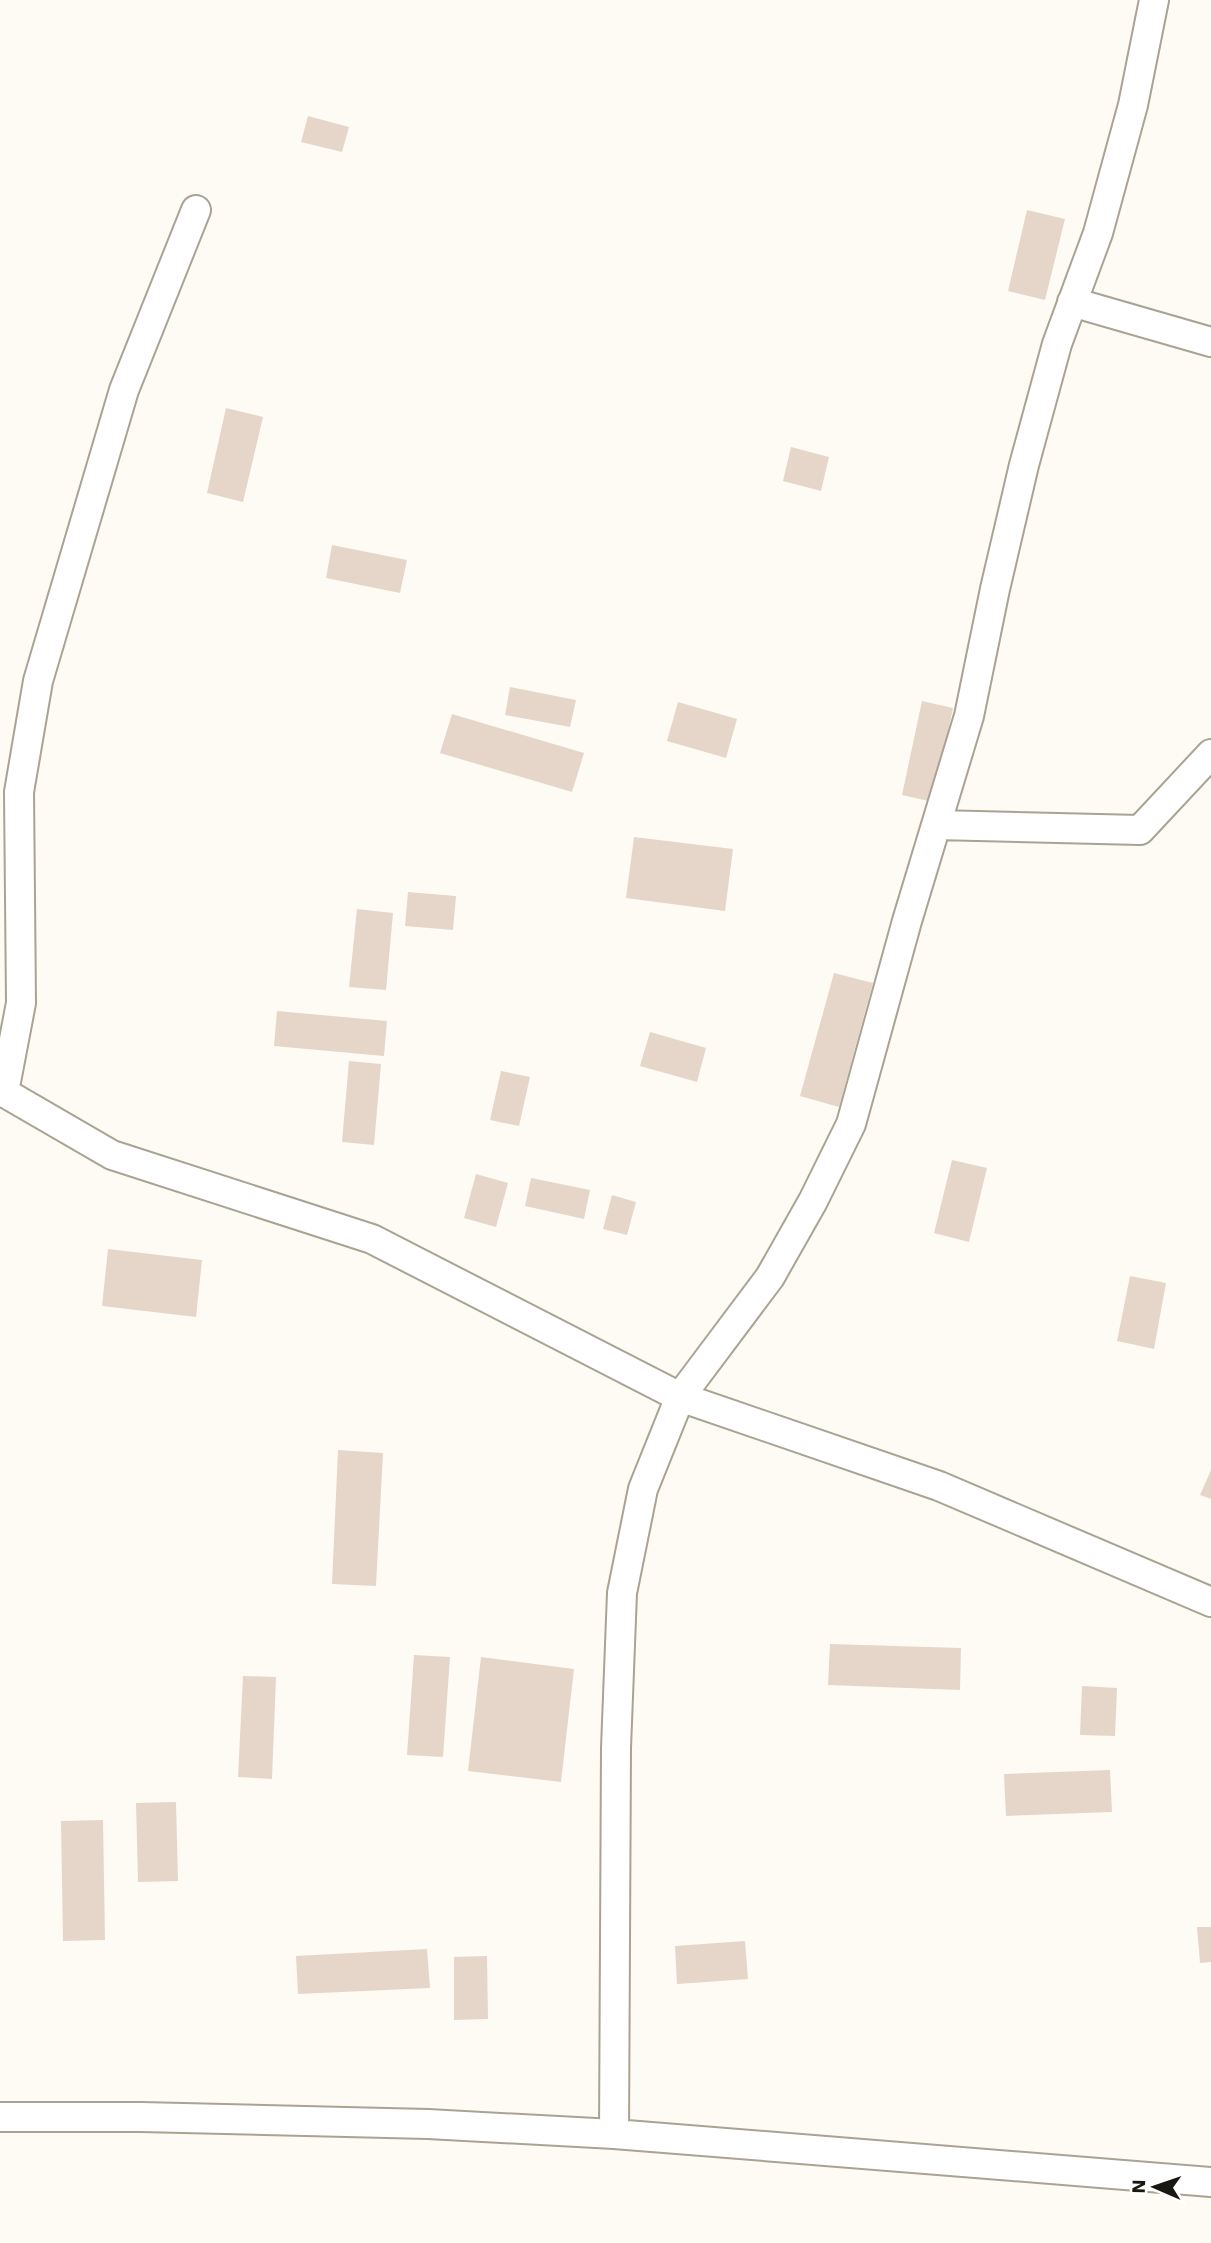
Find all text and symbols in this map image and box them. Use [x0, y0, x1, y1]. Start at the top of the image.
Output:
north arrow [1120, 2152, 1190, 2222]
text: N [1127, 2179, 1150, 2194]

